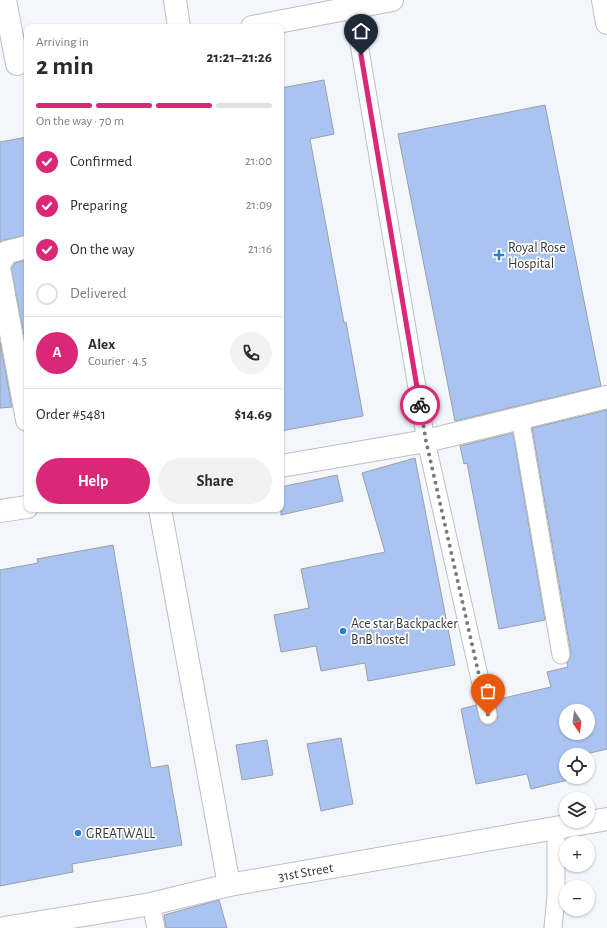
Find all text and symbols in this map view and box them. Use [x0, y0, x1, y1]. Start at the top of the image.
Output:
pin [344, 14, 378, 55]
icon: home [350, 20, 372, 42]
text: Arriving in [36, 36, 89, 49]
text: 21:21–21:26 [207, 50, 272, 65]
text: 2 min [36, 53, 94, 79]
text: On the way · 70 m [36, 115, 124, 128]
icon: check [36, 151, 58, 173]
text: Confirmed [70, 154, 132, 169]
text: 21:00 [245, 155, 272, 168]
icon: check [36, 195, 58, 217]
text: Preparing [70, 198, 127, 213]
text: 21:09 [246, 199, 272, 212]
icon: check [36, 239, 58, 261]
place label: Royal Rose Hospital [508, 241, 566, 271]
text: On the way [70, 242, 135, 257]
text: 21:16 [248, 243, 272, 256]
marker: Royal Rose Hospital [493, 249, 505, 261]
text: Delivered [70, 286, 127, 301]
button: phone [230, 332, 272, 374]
text: Alex [88, 337, 115, 352]
text: A [52, 345, 62, 360]
text: Courier · 4.5 [88, 355, 147, 368]
courier [400, 385, 440, 425]
icon: bike [409, 394, 431, 416]
text: Order #5481 [36, 407, 106, 422]
text: $14.69 [234, 407, 272, 422]
button: Help [36, 458, 150, 504]
button: Share [158, 458, 272, 504]
place label: Ace star Backpacker BnB hostel [351, 617, 458, 647]
marker: Ace star Backpacker BnB hostel [338, 626, 348, 636]
pin [471, 674, 505, 715]
icon: bag [477, 680, 499, 702]
north arrow [559, 704, 595, 740]
map controls [559, 704, 595, 916]
button: locate [559, 748, 595, 784]
button: layers [559, 792, 595, 828]
place label: GREATWALL [86, 827, 155, 841]
marker: GREATWALL [73, 828, 83, 838]
button: + [559, 836, 595, 872]
street label: 31st Street [277, 861, 335, 884]
button: − [559, 880, 595, 916]

